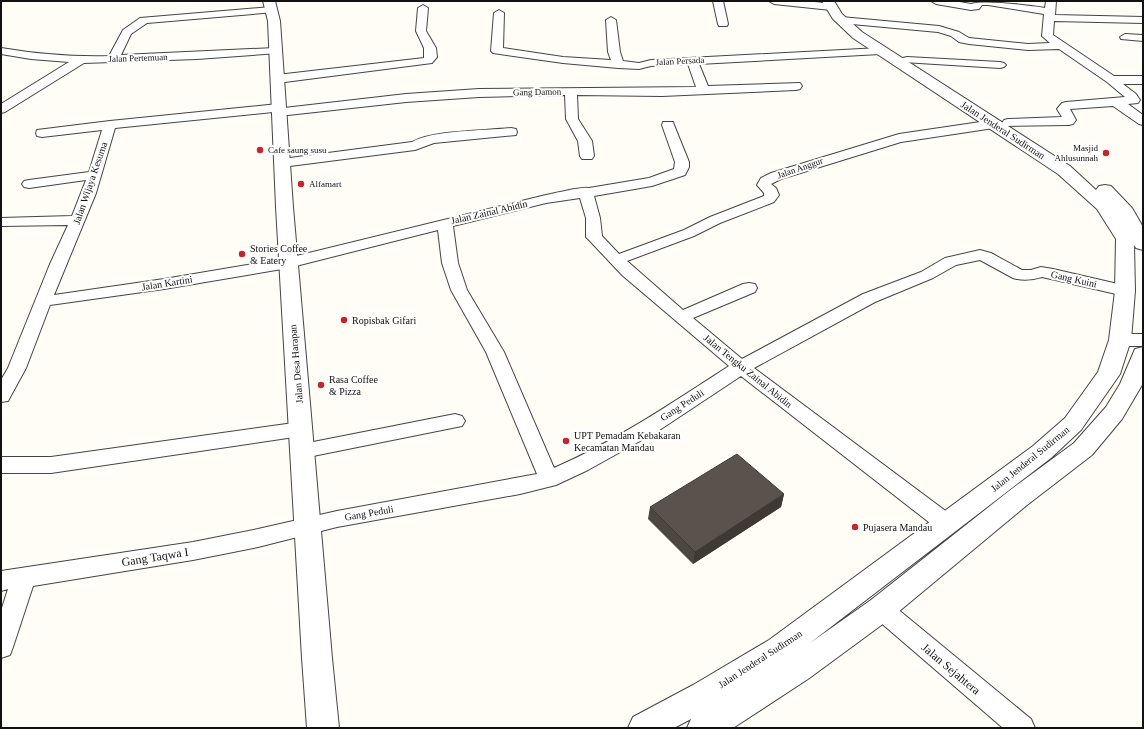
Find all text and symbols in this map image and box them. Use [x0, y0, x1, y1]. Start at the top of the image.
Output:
street label: Jalan Pertemuan [108, 52, 168, 64]
street label: Jalan Persada [655, 55, 705, 67]
street label: Gang Damon [513, 87, 562, 97]
street label: Jalan Jenderal Sudirman [959, 99, 1047, 161]
street label: Jalan Wijaya Kesuma [71, 140, 109, 226]
place label: Masjid Ahlusunnah [1055, 143, 1098, 163]
marker: Cafe saung susu [255, 145, 265, 155]
place label: Cafe saung susu [268, 145, 327, 155]
marker: Masjid Ahlusunnah [1101, 148, 1111, 158]
street label: Jalan Anggur [776, 155, 824, 181]
marker: Alfamart [296, 179, 306, 189]
place label: Alfamart [309, 179, 342, 189]
street label: Jalan Zainal Abidin [450, 198, 528, 226]
place label: Stories Coffee & Eatery [250, 243, 308, 266]
marker: Stories Coffee & Eatery [237, 249, 247, 259]
street label: Gang Kuini [1050, 268, 1098, 290]
street label: Jalan Kartini [141, 274, 193, 292]
marker: Ropisbak Gifari [339, 315, 349, 325]
place label: Ropisbak Gifari [352, 315, 416, 326]
street label: Jalan Desa Harapan [287, 324, 305, 404]
street label: Jalan Tengku Zainal Abidin [702, 332, 794, 410]
place label: Rasa Coffee & Pizza [329, 374, 379, 397]
marker: Rasa Coffee & Pizza [316, 380, 326, 390]
street label: Gang Peduli [658, 387, 706, 423]
street label: Jalan Jenderal Sudirman [989, 424, 1071, 494]
place label: UPT Pemadam Kebakaran Kecamatan Mandau [574, 430, 680, 453]
marker: UPT Pemadam Kebakaran Kecamatan Mandau [561, 436, 571, 446]
street label: Gang Peduli [344, 503, 395, 523]
marker: Pujasera Mandau [850, 522, 860, 532]
place label: Pujasera Mandau [863, 522, 932, 533]
street label: Gang Taqwa I [121, 545, 189, 569]
street label: Jalan Jenderal Sudirman [716, 628, 804, 690]
street label: Jalan Sejahtera [919, 640, 984, 698]

